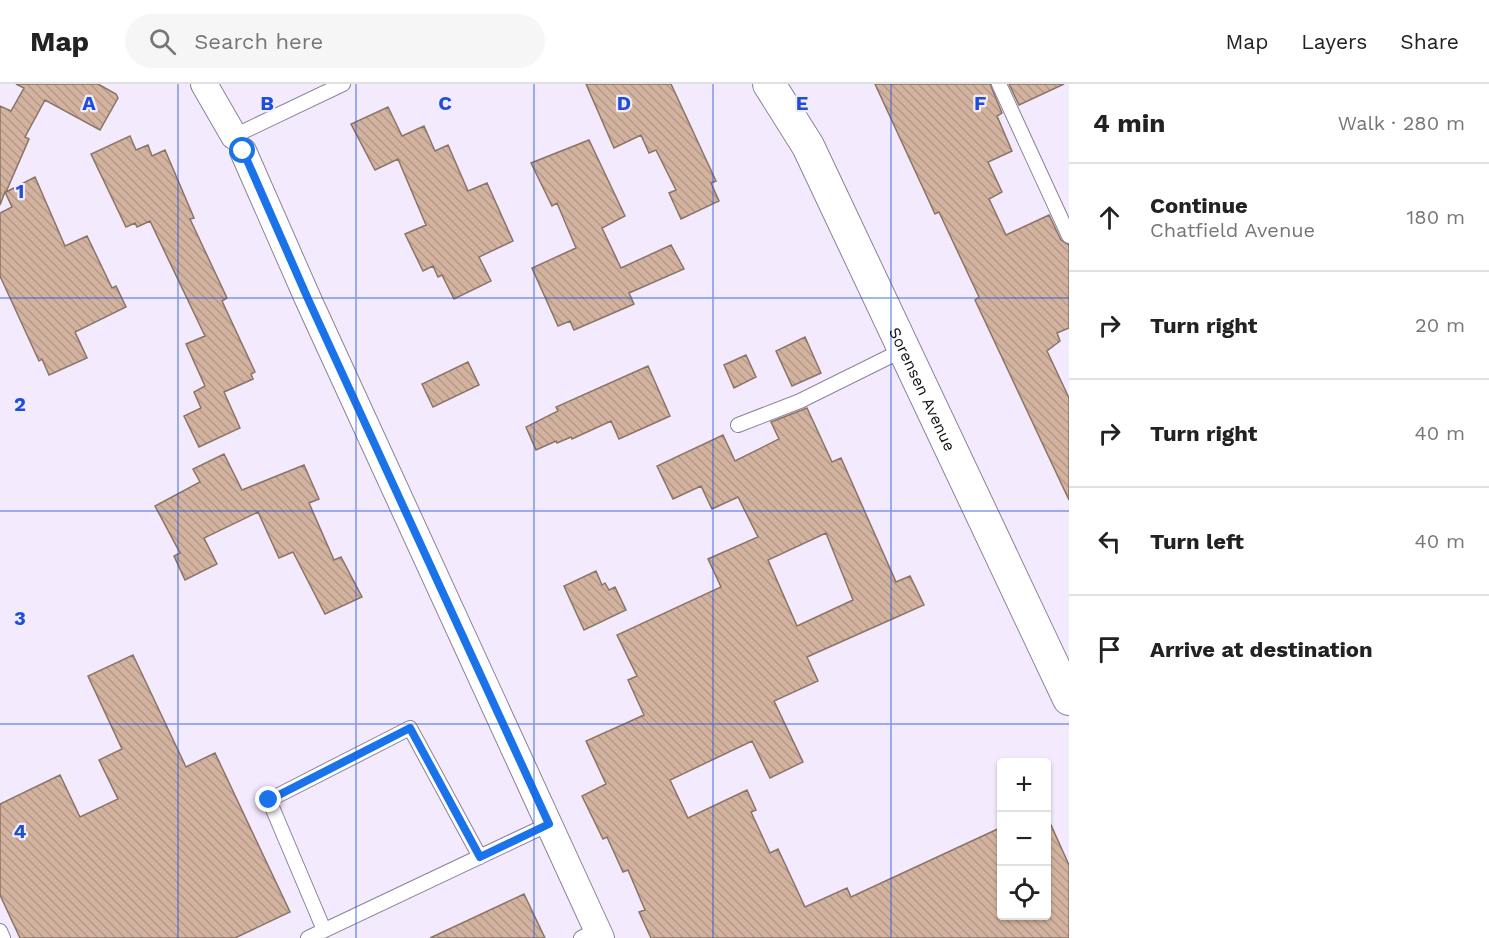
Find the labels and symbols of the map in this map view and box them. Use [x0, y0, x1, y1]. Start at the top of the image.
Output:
text: A [82, 91, 96, 115]
text: B [260, 91, 274, 115]
text: C [438, 91, 452, 115]
text: D [617, 91, 631, 115]
text: E [796, 91, 808, 115]
text: F [974, 91, 986, 115]
route start [229, 137, 255, 163]
text: 1 [16, 179, 24, 203]
street label: Sorensen Avenue [885, 324, 960, 454]
text: 2 [14, 392, 26, 416]
text: 3 [14, 606, 26, 630]
route end [255, 786, 281, 812]
text: 4 [14, 819, 27, 843]

